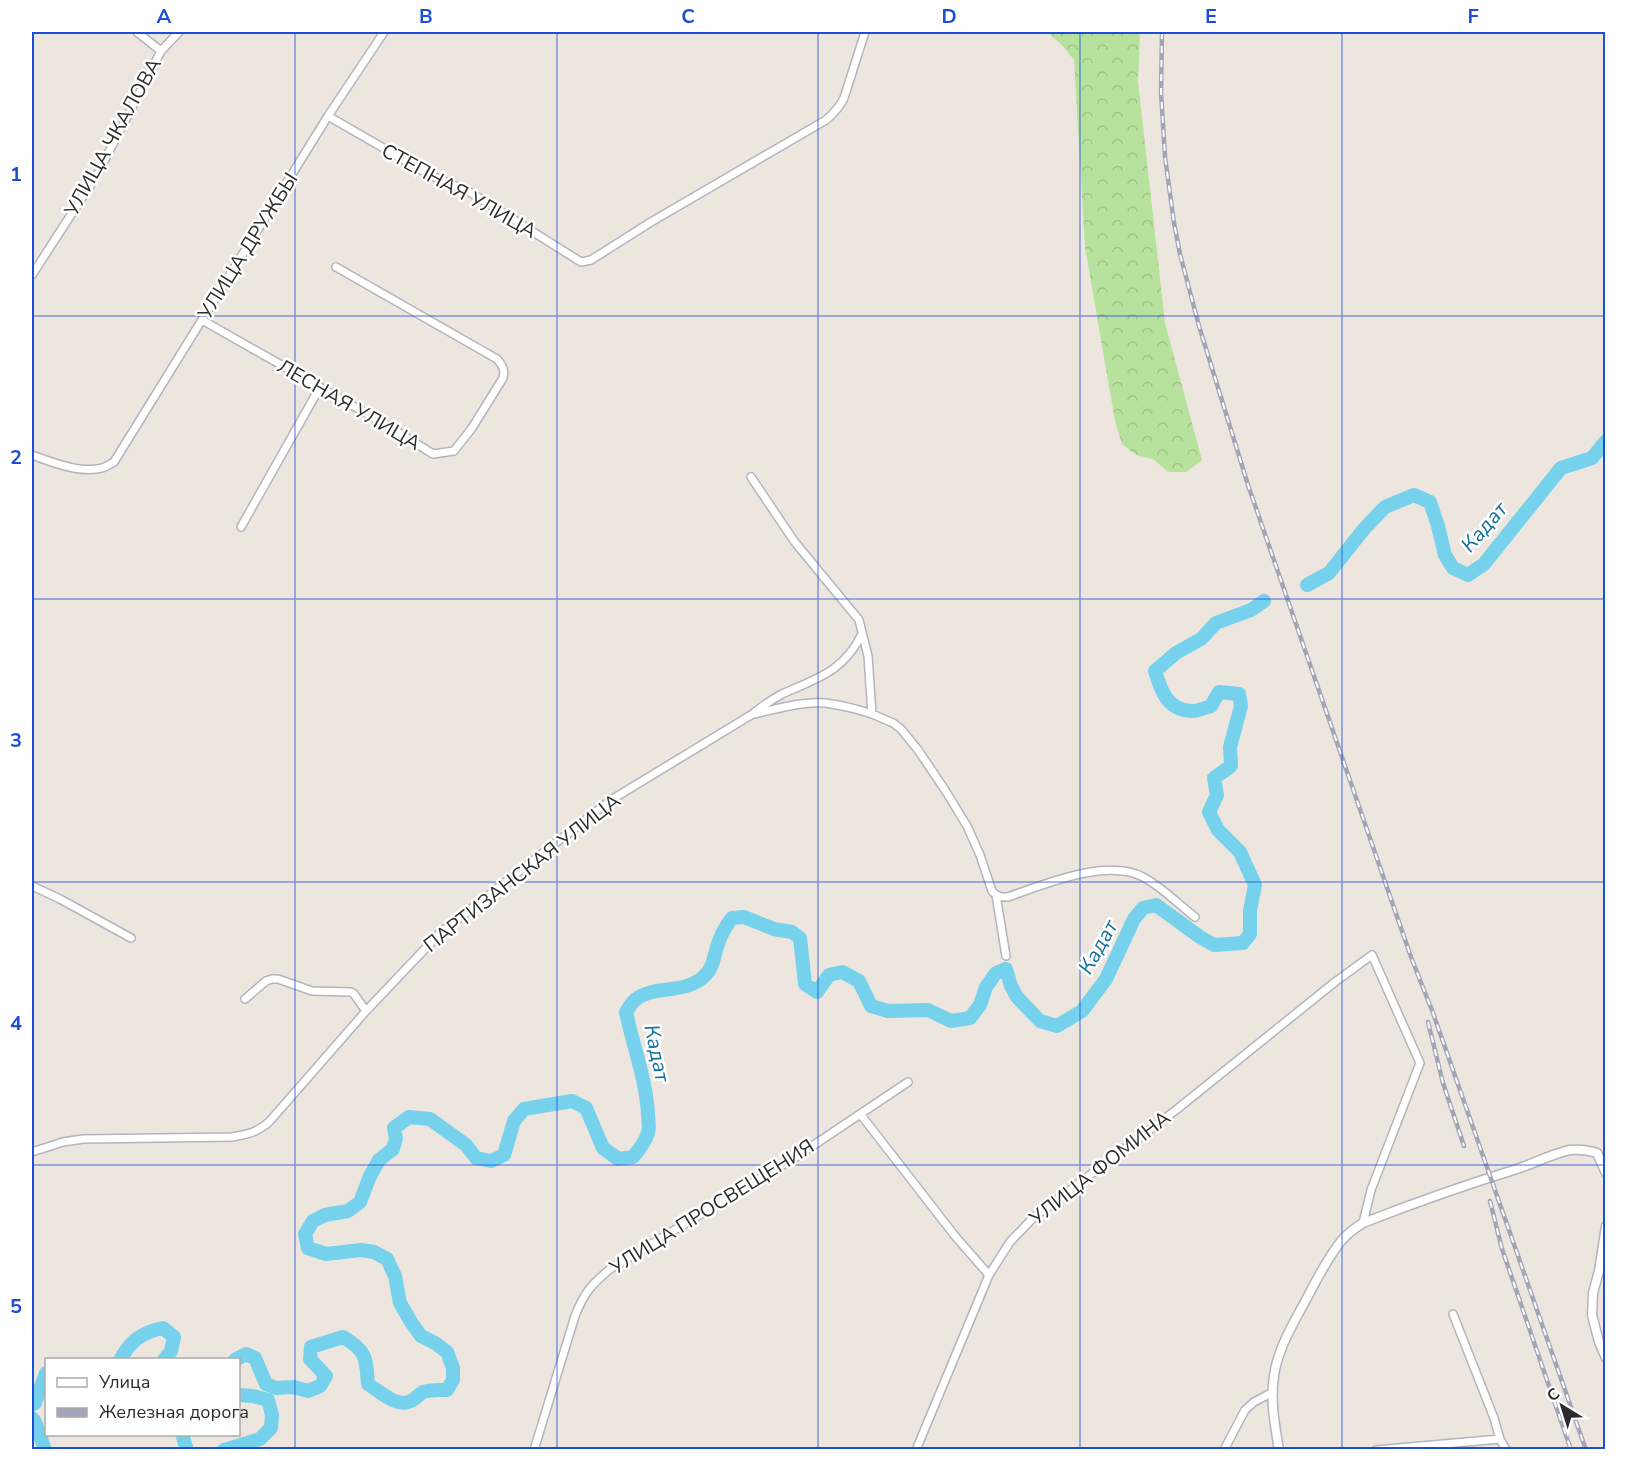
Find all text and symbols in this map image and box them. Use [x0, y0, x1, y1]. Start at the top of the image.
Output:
text: A [157, 3, 172, 30]
text: B [419, 3, 433, 30]
text: C [681, 3, 695, 30]
text: D [941, 3, 957, 30]
text: E [1205, 3, 1217, 30]
text: F [1467, 3, 1479, 30]
street label: УЛИЦА ЧКАЛОВА [58, 53, 168, 222]
street label: СТЕПНАЯ УЛИЦА [377, 137, 542, 245]
text: 1 [10, 161, 22, 188]
street label: УЛИЦА ДРУЖБЫ [191, 167, 304, 326]
street label: ЛЕСНАЯ УЛИЦА [272, 353, 426, 457]
text: 2 [10, 444, 22, 471]
water label: Кадат [1454, 495, 1515, 558]
text: 3 [10, 727, 22, 754]
street label: ПАРТИЗАНСКАЯ УЛИЦА [418, 787, 626, 958]
water label: Кадат [1072, 913, 1125, 979]
text: 4 [10, 1010, 22, 1037]
water label: Кадат [637, 1022, 677, 1086]
street label: УЛИЦА ФОМИНА [1023, 1104, 1176, 1232]
street label: УЛИЦА ПРОСВЕЩЕНИЯ [604, 1133, 819, 1282]
text: 5 [10, 1293, 22, 1320]
legend [45, 1358, 240, 1436]
text: Улица [98, 1370, 150, 1394]
north arrow [1532, 1376, 1592, 1436]
text: С [1542, 1383, 1565, 1407]
text: Железная дорога [99, 1400, 249, 1424]

